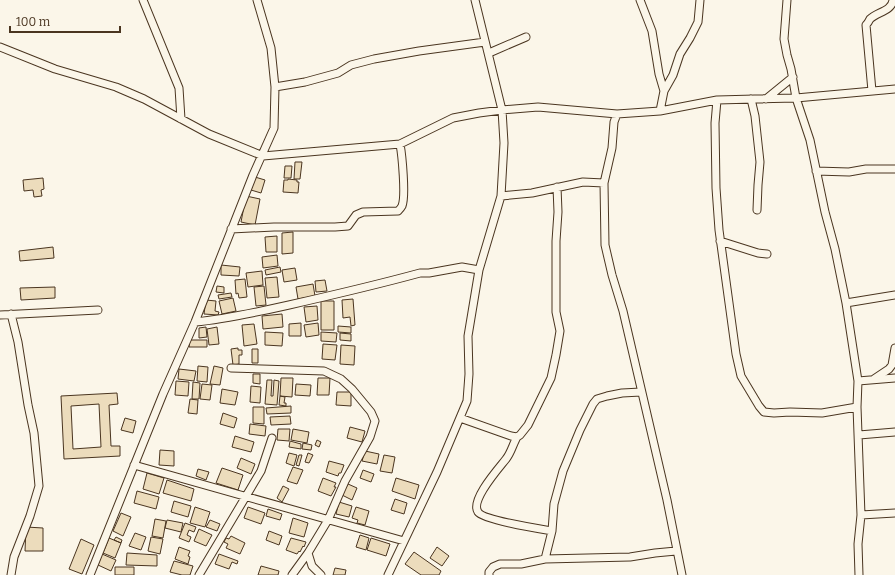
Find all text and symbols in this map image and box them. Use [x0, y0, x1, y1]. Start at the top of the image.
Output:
scale bar [10, 8, 120, 34]
text: 100 m [16, 15, 51, 29]

